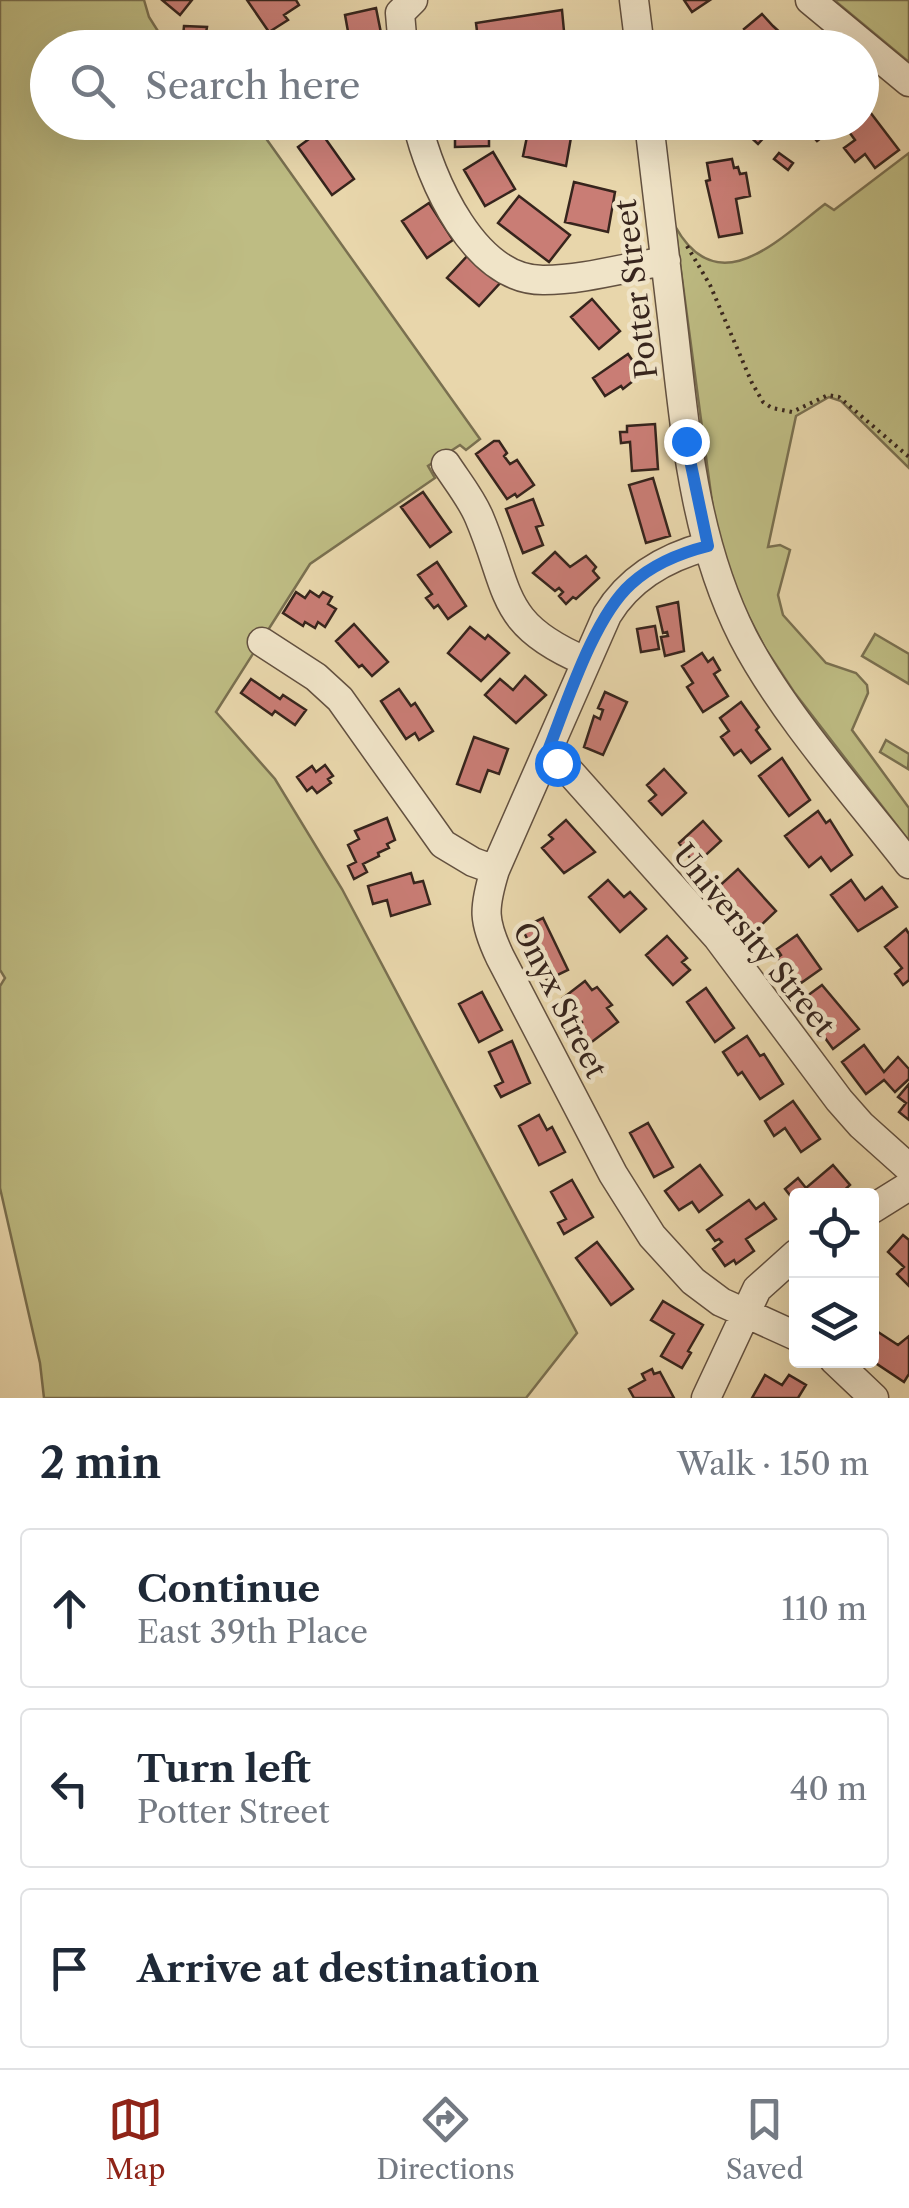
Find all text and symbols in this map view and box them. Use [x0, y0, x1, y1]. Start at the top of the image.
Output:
search box [30, 30, 879, 140]
icon: search [65, 58, 120, 113]
text: Search here [145, 62, 360, 109]
street label: Potter Street [607, 197, 665, 381]
route end [664, 419, 710, 465]
route start [535, 741, 581, 787]
street label: University Street [665, 837, 843, 1044]
street label: Onyx Street [505, 916, 615, 1084]
map controls [789, 1188, 879, 1368]
button: locate [789, 1188, 879, 1278]
button: layers [789, 1278, 879, 1368]
text: 2 min [40, 1437, 161, 1489]
text: Walk · 150 m [677, 1444, 869, 1483]
text: Continue [137, 1565, 320, 1612]
icon: ahead [42, 1581, 97, 1636]
text: 110 m [781, 1589, 867, 1628]
text: East 39th Place [137, 1612, 368, 1651]
text: Turn left [137, 1745, 311, 1792]
icon: left [42, 1761, 97, 1816]
text: 40 m [790, 1769, 867, 1808]
text: Potter Street [137, 1792, 330, 1831]
icon: arrive [42, 1941, 97, 1996]
text: Arrive at destination [137, 1945, 540, 1992]
tab: Map [105, 2092, 166, 2186]
tab: Directions [376, 2092, 515, 2186]
tab: Saved [726, 2092, 804, 2186]

